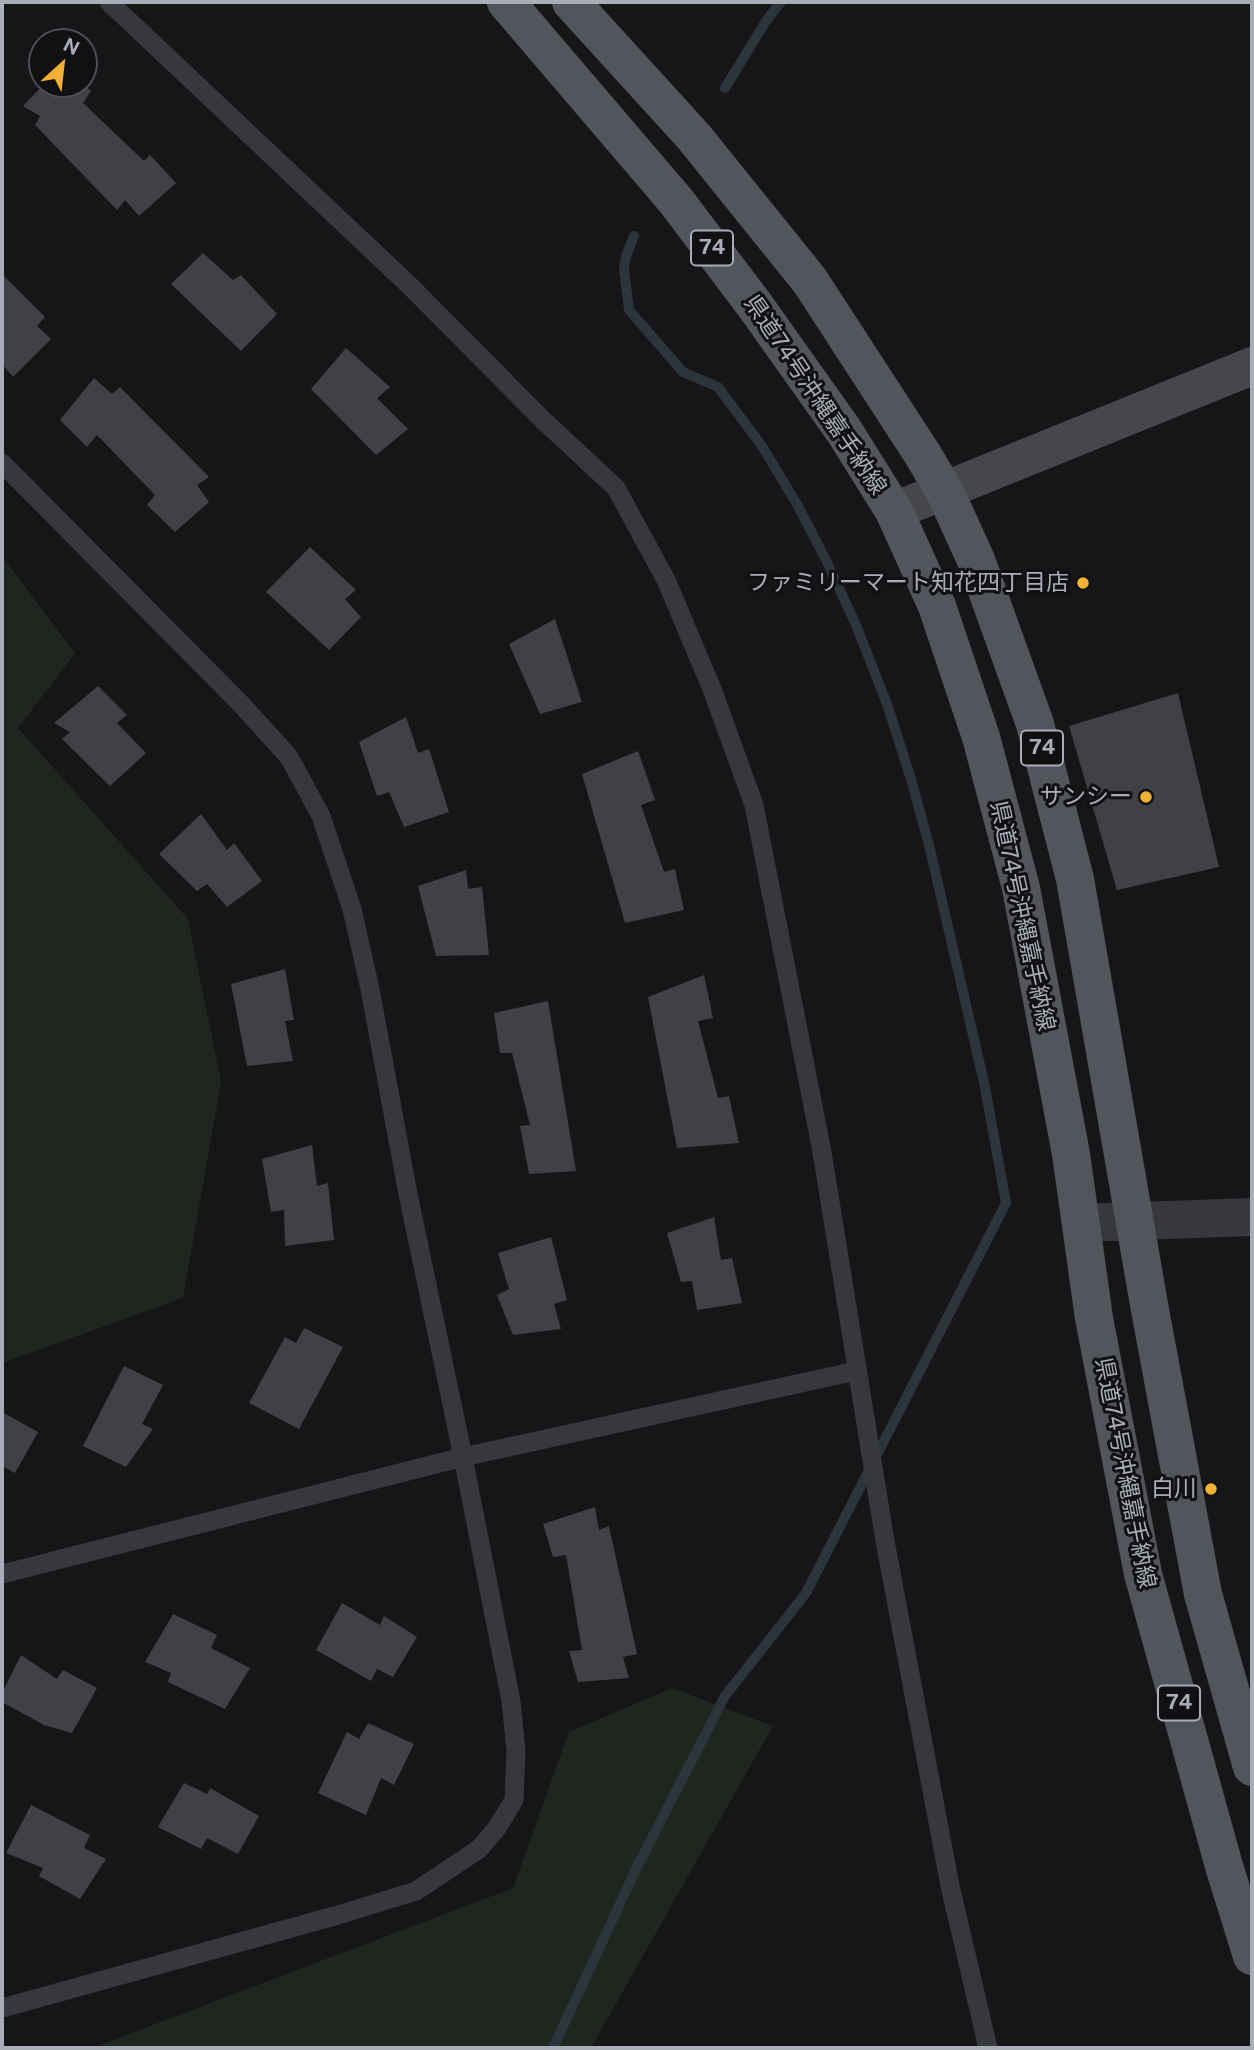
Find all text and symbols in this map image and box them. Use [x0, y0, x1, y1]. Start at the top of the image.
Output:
north arrow [28, 28, 98, 98]
text: N [60, 33, 83, 59]
road number: 74 [691, 230, 733, 266]
street label: 県道74号沖縄嘉手納線 [738, 290, 892, 500]
place label: ファミリーマート知花四丁目店 [747, 569, 1069, 597]
marker: ファミリーマート知花四丁目店 [1075, 575, 1091, 591]
road number: 74 [1021, 730, 1063, 766]
place label: サンシー [1040, 783, 1132, 811]
marker: サンシー [1138, 789, 1154, 805]
street label: 県道74号沖縄嘉手納線 [984, 798, 1060, 1034]
street label: 県道74号沖縄嘉手納線 [1089, 1355, 1161, 1591]
place label: 白川 [1151, 1475, 1197, 1503]
marker: 白川 [1203, 1481, 1219, 1497]
road number: 74 [1158, 1686, 1200, 1720]

